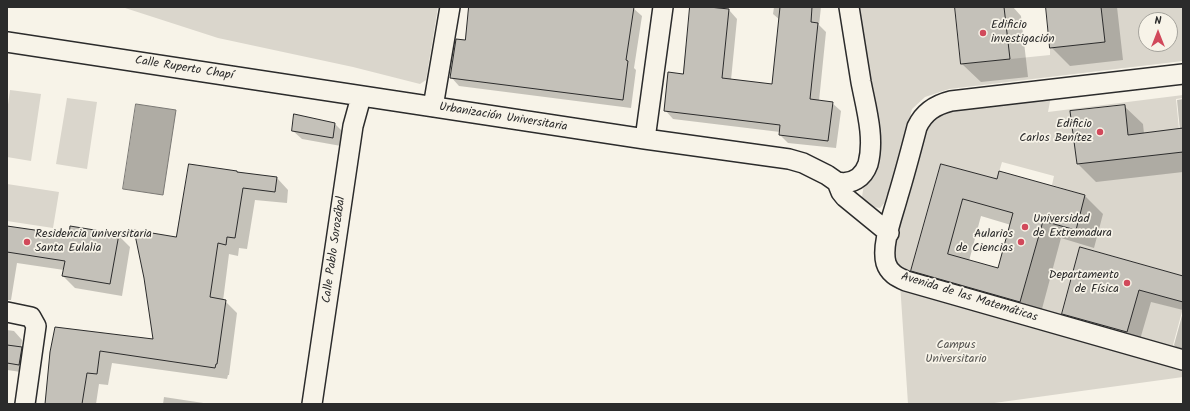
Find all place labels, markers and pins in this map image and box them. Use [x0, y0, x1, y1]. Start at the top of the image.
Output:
place label: Edificio investigación [991, 19, 1055, 47]
marker: Edificio investigación [978, 28, 988, 38]
place label: Edificio Carlos Benítez [1019, 118, 1092, 146]
marker: Edificio Carlos Benítez [1095, 127, 1105, 137]
place label: Universidad de Extremadura [1033, 213, 1112, 241]
marker: Universidad de Extremadura [1020, 222, 1030, 232]
place label: Residencia universitaria Santa Eulalia [35, 228, 152, 256]
place label: Aularios de Ciencias [956, 228, 1013, 256]
marker: Residencia universitaria Santa Eulalia [22, 237, 32, 247]
marker: Aularios de Ciencias [1016, 237, 1026, 247]
place label: Departamento de Física [1049, 269, 1119, 297]
marker: Departamento de Física [1122, 278, 1132, 288]

